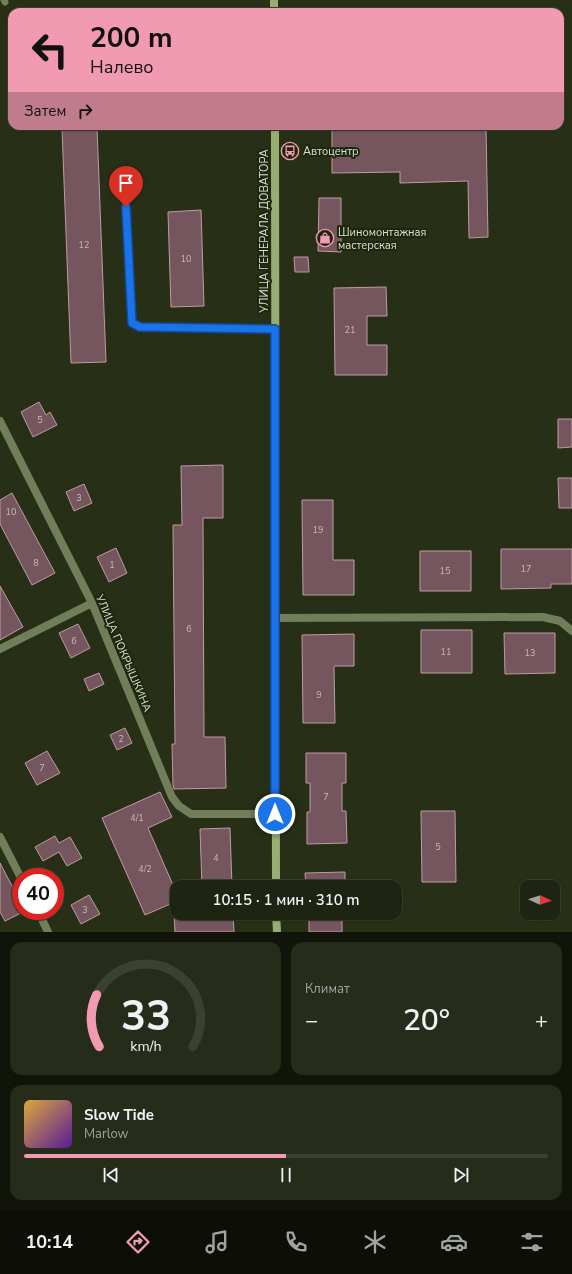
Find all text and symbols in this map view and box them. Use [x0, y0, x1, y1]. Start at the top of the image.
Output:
text: 200 m [90, 19, 173, 57]
icon: left [24, 24, 76, 76]
text: Налево [90, 55, 154, 79]
icon: right [74, 100, 96, 122]
text: Затем [24, 101, 66, 121]
bus stop icon: Автоцентр [280, 141, 300, 161]
place label: Автоцентр [303, 144, 359, 159]
street label: УЛИЦА ГЕНЕРАЛА ДОВАТОРА [257, 149, 272, 314]
pin [109, 166, 143, 207]
icon: arrive [115, 172, 137, 194]
place label: Шиномонтажная мастерская [338, 225, 426, 253]
shop icon: Шиномонтажная мастерская [315, 228, 335, 248]
house number: 12 [79, 239, 89, 251]
house number: 10 [181, 253, 191, 265]
house number: 21 [345, 324, 355, 336]
house number: 5 [37, 414, 43, 426]
house number: 3 [76, 492, 82, 504]
house number: 10 [6, 506, 16, 518]
house number: 19 [313, 524, 323, 536]
house number: 8 [33, 557, 39, 569]
house number: 1 [109, 559, 115, 571]
house number: 17 [521, 563, 531, 575]
house number: 15 [440, 565, 450, 577]
street label: УЛИЦА ПОКРЫШКИНА [92, 591, 155, 714]
house number: 6 [186, 623, 192, 635]
house number: 6 [71, 635, 77, 647]
house number: 11 [441, 646, 451, 658]
house number: 13 [525, 647, 535, 659]
house number: 9 [316, 689, 322, 701]
house number: 2 [118, 733, 124, 745]
house number: 7 [39, 762, 45, 774]
house number: 7 [323, 791, 329, 803]
position arrow [254, 793, 296, 835]
house number: 4/1 [130, 812, 144, 824]
house number: 5 [435, 841, 441, 853]
house number: 4 [213, 852, 219, 864]
house number: 4/2 [138, 863, 152, 875]
speed limit sign: 40 [12, 868, 64, 920]
north arrow [520, 880, 560, 920]
map controls [520, 880, 560, 920]
text: 10:15 · 1 мин · 310 m [212, 890, 360, 910]
house number: 3 [82, 904, 88, 916]
text: Климат [305, 980, 350, 998]
text: 33 [121, 987, 170, 1044]
text: 20° [403, 1000, 450, 1041]
text: − [305, 1006, 318, 1036]
text: + [535, 1006, 548, 1036]
text: km/h [130, 1036, 161, 1055]
text: Slow Tide [84, 1105, 154, 1125]
text: Marlow [84, 1125, 129, 1143]
icon: previous [100, 1164, 122, 1186]
icon: pause [275, 1164, 297, 1186]
icon: next [450, 1164, 472, 1186]
icon: directions [124, 1228, 152, 1256]
icon: music [203, 1228, 231, 1256]
icon: phone [282, 1228, 310, 1256]
icon: climate [361, 1228, 389, 1256]
icon: car [440, 1228, 468, 1256]
icon: filters [518, 1228, 546, 1256]
text: 10:14 [25, 1230, 73, 1254]

